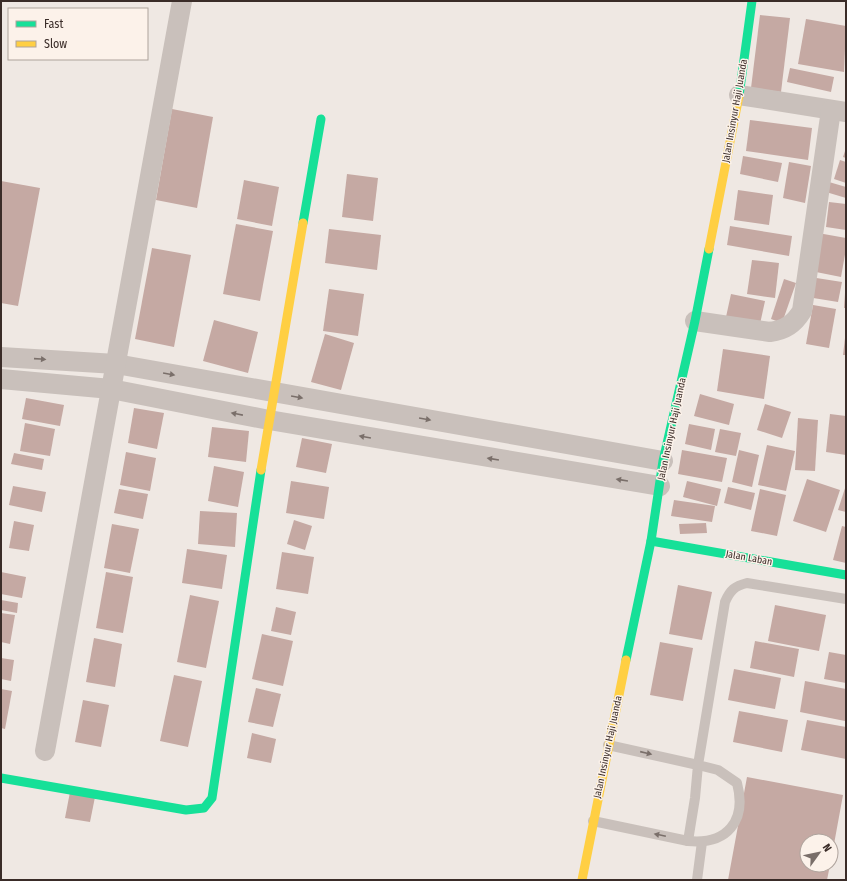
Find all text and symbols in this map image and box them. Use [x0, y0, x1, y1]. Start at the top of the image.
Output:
legend [8, 8, 148, 60]
text: Fast [44, 17, 63, 31]
text: Slow [44, 37, 67, 51]
street label: Jalan Insinyur Haji Juanda [720, 58, 750, 164]
one-way arrow [34, 356, 46, 363]
one-way arrow [163, 371, 175, 377]
street label: Jalan Insinyur Haji Juanda [655, 376, 689, 481]
one-way arrow [291, 394, 303, 400]
one-way arrow [231, 411, 243, 417]
one-way arrow [419, 416, 431, 422]
one-way arrow [359, 434, 371, 440]
one-way arrow [487, 456, 499, 462]
one-way arrow [616, 477, 628, 483]
street label: Jalan Laban [725, 548, 773, 568]
street label: Jalan Insinyur Haji Juanda [591, 694, 625, 799]
one-way arrow [640, 751, 652, 757]
one-way arrow [653, 831, 666, 837]
north arrow [799, 833, 839, 873]
text: N [820, 842, 834, 854]

